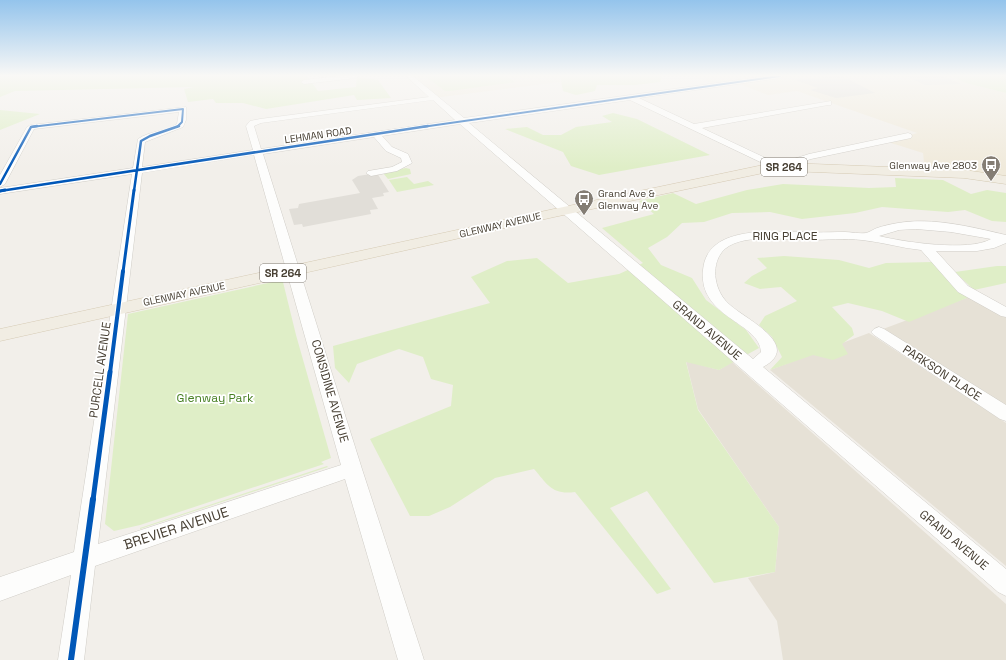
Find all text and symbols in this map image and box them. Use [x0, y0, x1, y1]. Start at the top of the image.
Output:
street label: LEHMAN ROAD [284, 124, 353, 146]
bus stop icon: Glenway Ave 2803 [980, 154, 1002, 182]
road number: SR 264 [761, 158, 807, 176]
place label: Glenway Ave 2803 [889, 159, 977, 172]
place label: Grand Ave & Glenway Ave [598, 187, 658, 212]
bus stop icon: Grand Ave & Glenway Ave [573, 188, 595, 216]
street label: GLENWAY AVENUE [458, 209, 542, 241]
street label: RING PLACE [752, 228, 818, 244]
road number: SR 264 [260, 264, 306, 282]
street label: GLENWAY AVENUE [142, 279, 226, 309]
street label: GRAND AVENUE [669, 296, 745, 364]
street label: PURCELL AVENUE [85, 321, 115, 419]
street label: CONSIDINE AVENUE [308, 338, 352, 445]
street label: PARKSON PLACE [899, 341, 985, 405]
park label: Glenway Park [177, 390, 254, 406]
street label: BREVIER AVENUE [121, 503, 231, 553]
street label: GRAND AVENUE [916, 506, 992, 574]

